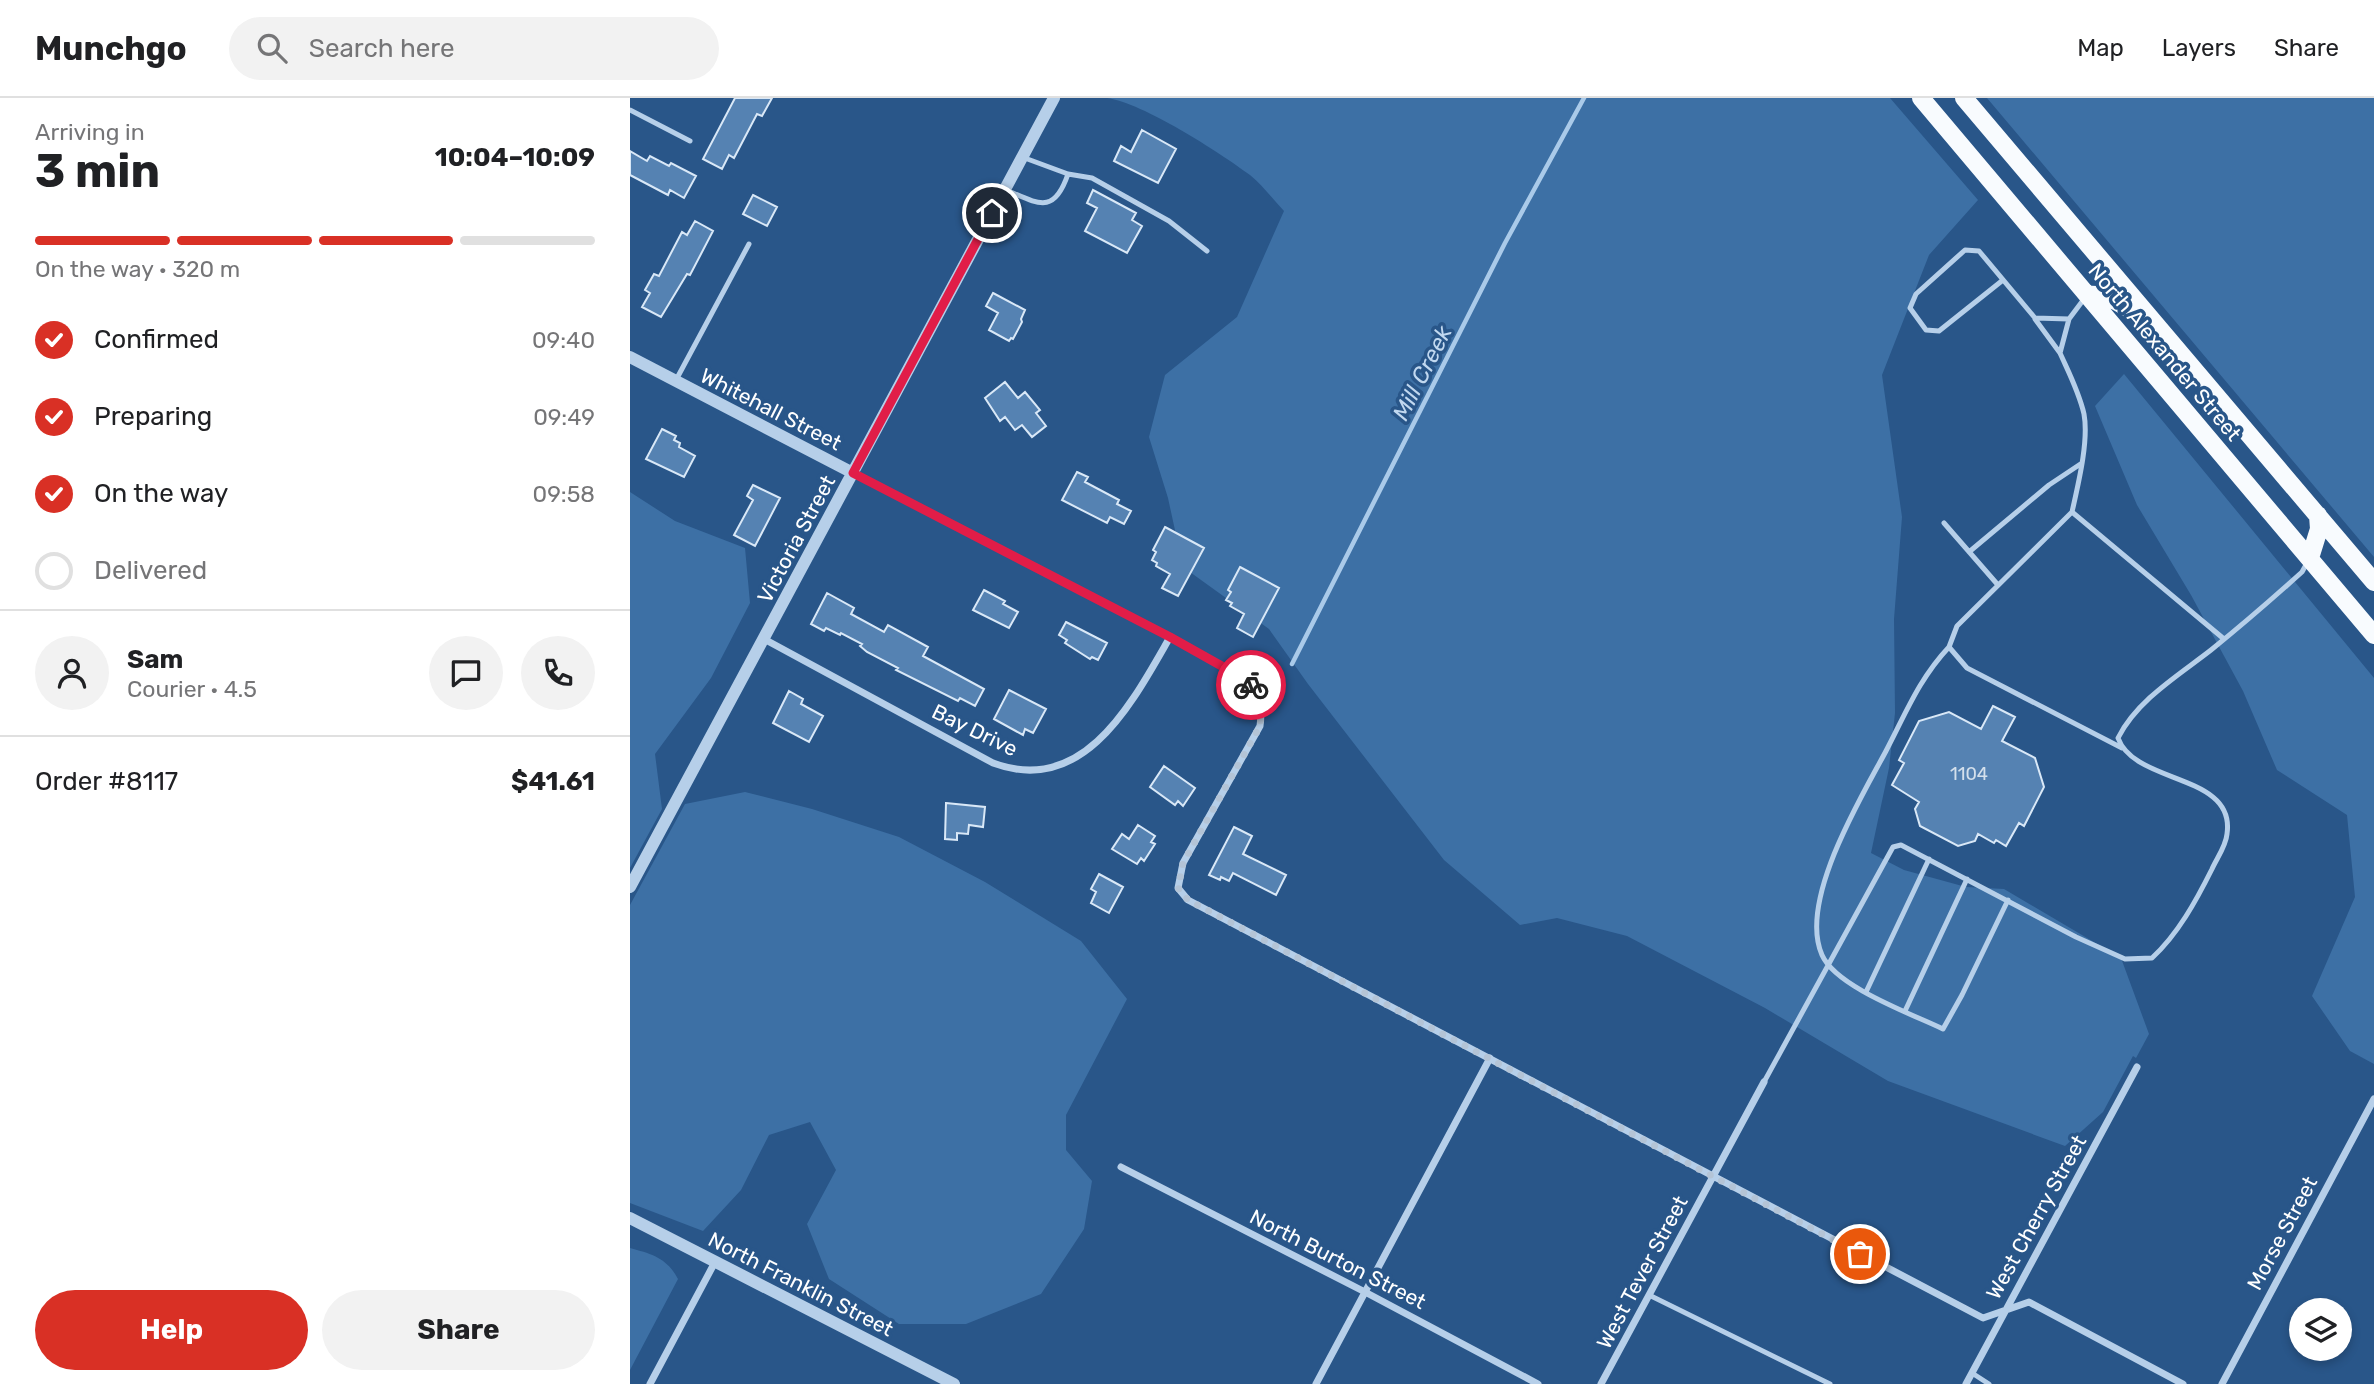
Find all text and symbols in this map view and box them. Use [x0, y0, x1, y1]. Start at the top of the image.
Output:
search box [229, 17, 719, 80]
text: Munchgo [35, 29, 187, 68]
icon: search [253, 29, 291, 67]
text: Search here [309, 33, 455, 64]
text: Map [2077, 34, 2124, 62]
text: Layers [2162, 34, 2236, 62]
text: Share [2274, 34, 2339, 62]
text: Arriving in [35, 118, 145, 146]
text: 10:04–10:09 [435, 142, 595, 173]
text: 3 min [35, 144, 160, 199]
pin [962, 183, 1022, 243]
icon: home [973, 194, 1011, 232]
text: On the way · 320 m [35, 255, 240, 283]
street label: North Alexander Street [2083, 258, 2247, 446]
water label: Mill Creek [1386, 320, 1458, 425]
icon: check [35, 321, 73, 359]
text: Confirmed [94, 324, 219, 355]
text: 09:40 [532, 326, 595, 354]
street label: Whitehall Street [696, 363, 846, 455]
icon: check [35, 398, 73, 436]
text: Preparing [94, 401, 212, 432]
text: 09:49 [533, 403, 595, 431]
street label: Victoria Street [752, 471, 840, 607]
icon: check [35, 475, 73, 513]
text: On the way [94, 478, 228, 509]
text: 09:58 [533, 480, 595, 508]
text: Delivered [94, 555, 207, 586]
button: person [35, 636, 109, 710]
button: chat [429, 636, 503, 710]
button: phone [521, 636, 595, 710]
text: Sam [127, 644, 183, 675]
courier [1216, 650, 1286, 720]
icon: bike [1232, 666, 1270, 704]
text: Courier · 4.5 [127, 675, 257, 703]
street label: Bay Drive [928, 699, 1022, 761]
house number: 1104 [1950, 763, 1988, 785]
text: Order #8117 [35, 766, 178, 797]
text: $41.61 [511, 766, 595, 797]
street label: West Cherry Street [1981, 1131, 2091, 1303]
street label: Morse Street [2242, 1172, 2322, 1294]
street label: West Tever Street [1591, 1191, 1693, 1353]
street label: North Burton Street [1246, 1204, 1430, 1314]
pin [1830, 1224, 1890, 1284]
street label: North Franklin Street [704, 1226, 898, 1342]
icon: bag [1841, 1235, 1879, 1273]
button: Help [35, 1290, 308, 1370]
button: Share [322, 1290, 595, 1370]
map controls [2289, 1298, 2352, 1361]
button: layers [2289, 1298, 2352, 1361]

